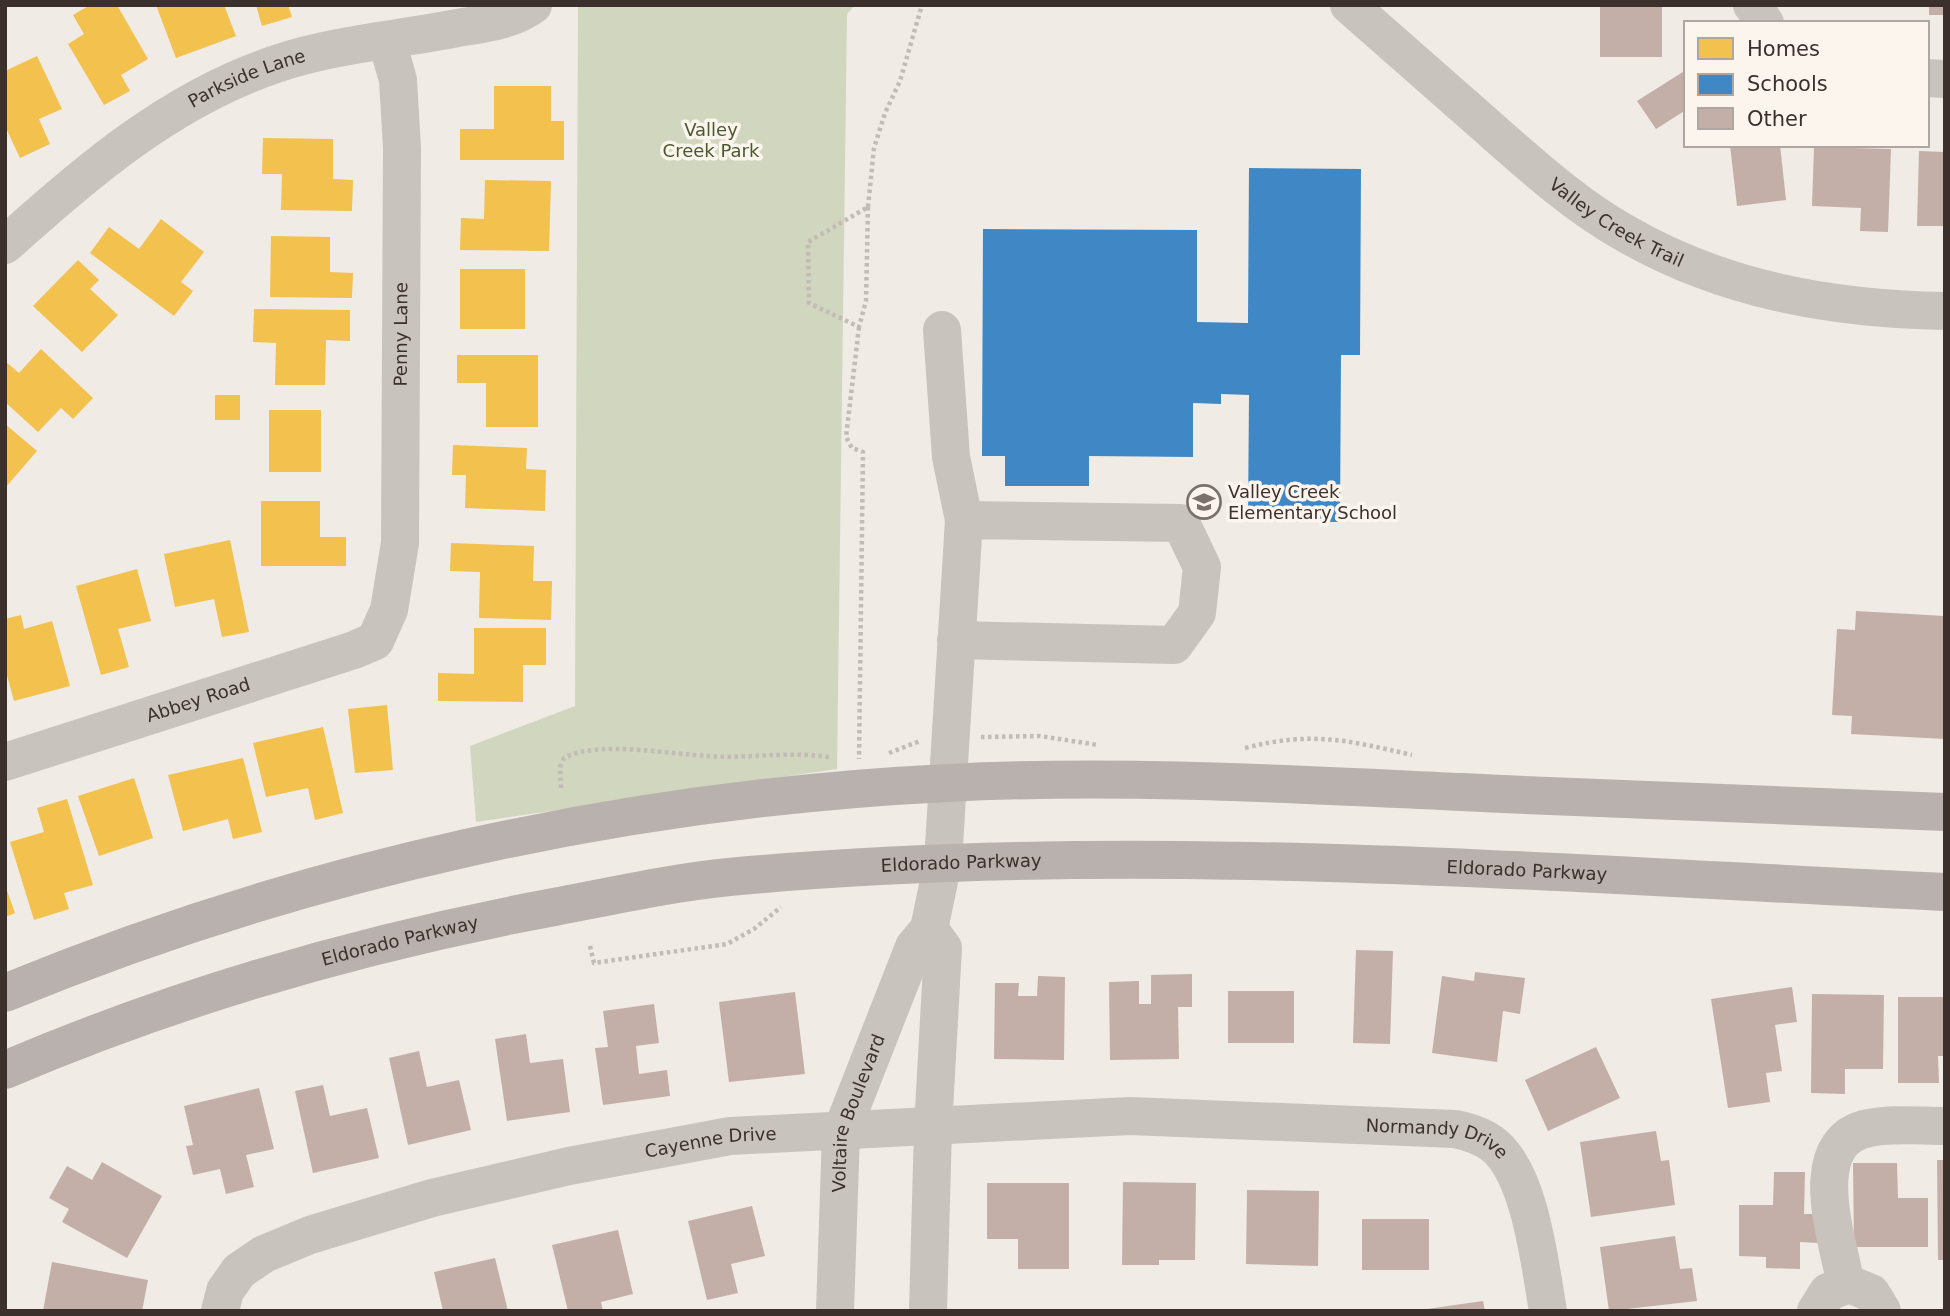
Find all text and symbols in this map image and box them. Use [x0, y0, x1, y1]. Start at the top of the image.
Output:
legend [1684, 21, 1929, 147]
text: Homes [1747, 37, 1820, 61]
street label: Parkside Lane [184, 45, 308, 112]
text: Schools [1747, 72, 1828, 96]
text: Other [1747, 107, 1807, 131]
park label: Valley Creek Park [663, 119, 760, 161]
street label: Valley Creek Trail [1545, 173, 1687, 271]
street label: Penny Lane [390, 282, 411, 386]
place label: Valley Creek Elementary School [1228, 481, 1397, 523]
school or university icon: Valley Creek Elementary School [1185, 483, 1223, 521]
street label: Abbey Road [144, 673, 253, 726]
street label: Eldorado Parkway [880, 849, 1042, 876]
street label: Eldorado Parkway [1446, 856, 1608, 885]
street label: Eldorado Parkway [319, 911, 481, 970]
street label: Voltaire Boulevard [828, 1031, 889, 1193]
street label: Normandy Drive [1365, 1114, 1513, 1163]
street label: Cayenne Drive [643, 1123, 777, 1162]

